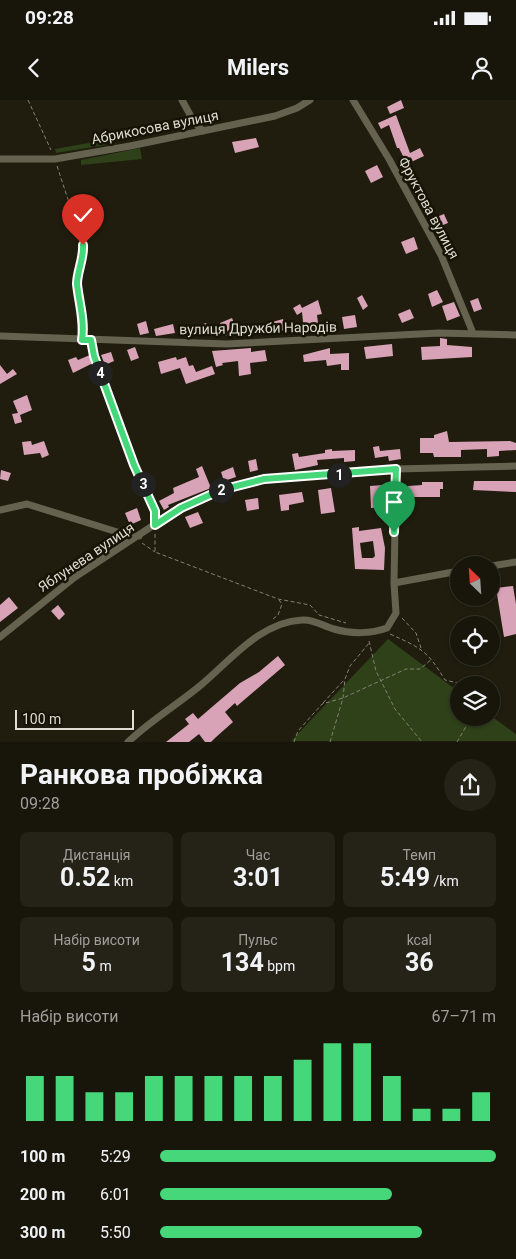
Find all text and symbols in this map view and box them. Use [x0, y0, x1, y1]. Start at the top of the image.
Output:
text: 09:28 [25, 6, 74, 29]
icon: back [20, 54, 48, 82]
icon: person [468, 54, 496, 82]
text: Milers [227, 55, 289, 80]
street label: Абрикосова вулиця [90, 107, 220, 147]
street label: Фруктова вулиця [395, 154, 463, 262]
pin [62, 194, 104, 245]
icon: check [69, 201, 97, 229]
street label: вулиця Дружби Народів [179, 319, 337, 337]
pin: 4 [88, 360, 112, 386]
text: 4 [96, 365, 105, 381]
pin: 1 [326, 462, 352, 488]
text: 1 [335, 467, 344, 483]
pin: 3 [130, 472, 156, 496]
text: 3 [139, 476, 148, 492]
pin: 2 [208, 478, 234, 502]
pin [373, 481, 415, 532]
text: 2 [217, 482, 226, 498]
icon: arrive [380, 488, 408, 516]
street label: Яблунева вулиця [35, 519, 137, 595]
north arrow [450, 556, 500, 606]
map controls [450, 556, 500, 726]
button: locate [450, 616, 500, 666]
button: layers [450, 676, 500, 726]
scale bar [15, 706, 134, 730]
text: 100 m [22, 711, 61, 727]
text: Ранкова пробіжка [20, 758, 263, 791]
button: share [444, 759, 496, 811]
text: 09:28 [20, 794, 60, 813]
text: Дистанція [63, 847, 130, 863]
text: Час [246, 847, 270, 863]
text: Темп [403, 847, 436, 863]
text: 0.52 [60, 863, 110, 892]
text: 3:01 [233, 863, 283, 892]
text: 5:49 [380, 863, 430, 892]
text: km [110, 873, 133, 889]
text: /km [430, 873, 459, 889]
text: Набір висоти [54, 932, 140, 948]
text: Пульс [238, 932, 278, 948]
text: kcal [407, 932, 432, 948]
text: 5 [82, 948, 96, 977]
text: 134 [221, 948, 264, 977]
text: 36 [405, 948, 434, 977]
text: m [96, 958, 112, 974]
text: bpm [264, 958, 295, 974]
text: Набір висоти [20, 1007, 118, 1026]
text: 67–71 m [432, 1007, 496, 1026]
text: 100 m [20, 1147, 65, 1166]
text: 5:29 [100, 1147, 131, 1166]
text: 200 m [20, 1185, 65, 1204]
text: 6:01 [100, 1185, 131, 1204]
text: 300 m [20, 1223, 65, 1242]
text: 5:50 [100, 1223, 131, 1242]

